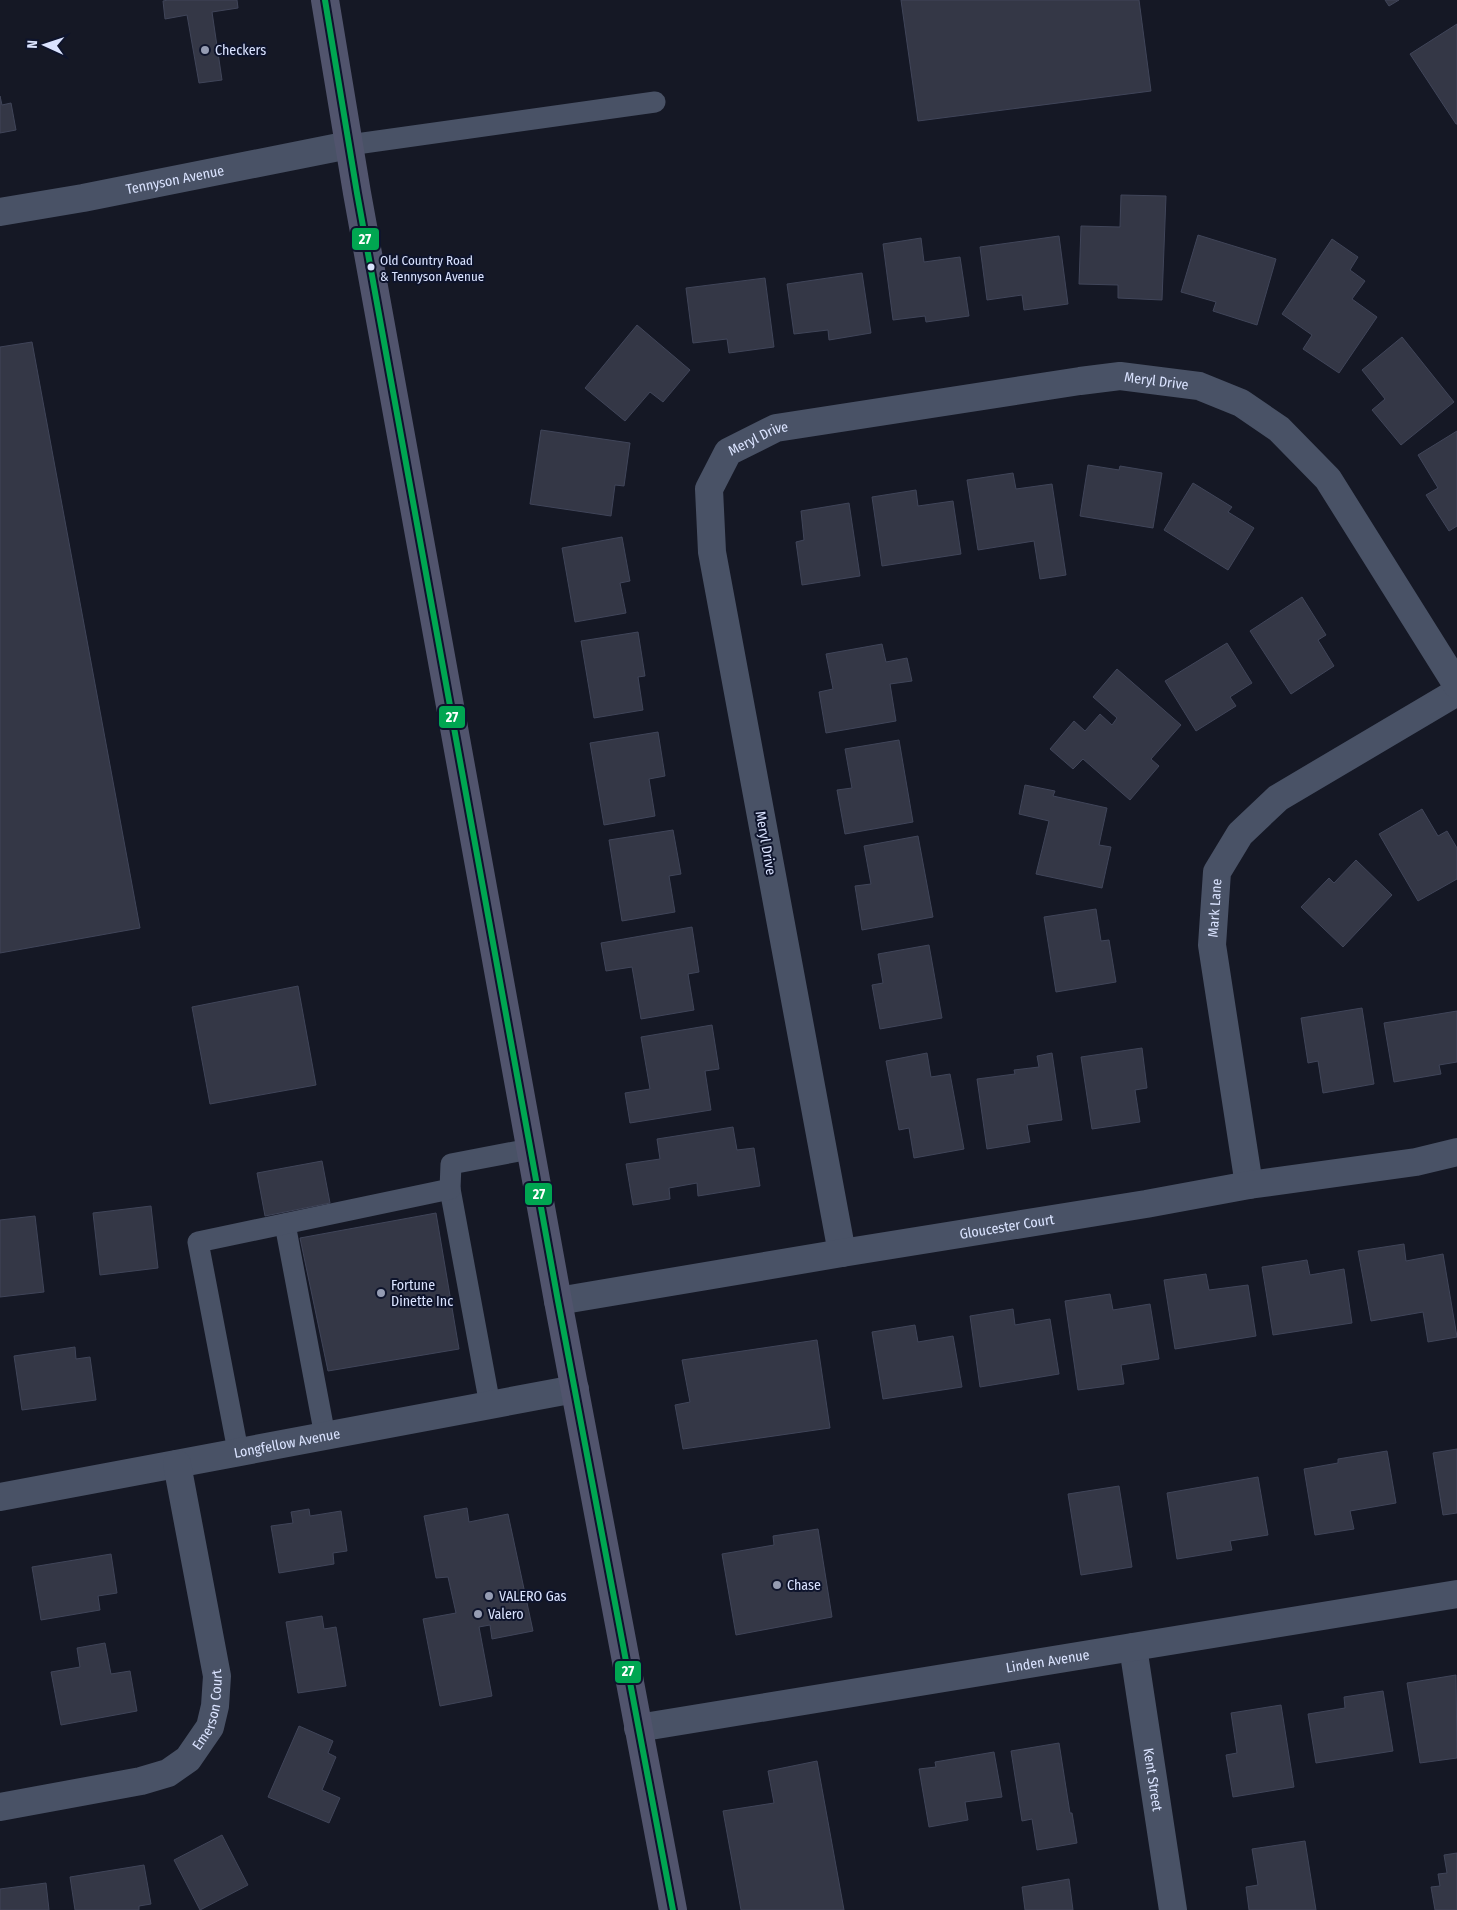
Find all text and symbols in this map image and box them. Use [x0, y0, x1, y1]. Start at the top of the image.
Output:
north arrow [20, 20, 70, 70]
text: N [24, 40, 41, 49]
place label: Checkers [215, 42, 266, 59]
marker: Checkers [199, 44, 211, 56]
street label: Tennyson Avenue [125, 162, 226, 198]
line badge: 27 [351, 227, 380, 251]
text: 27 [358, 231, 371, 248]
place label: Old Country Road & Tennyson Avenue [380, 253, 484, 284]
marker: Old Country Road & Tennyson Avenue [366, 262, 376, 272]
street label: Meryl Drive [1123, 369, 1190, 394]
street label: Meryl Drive [725, 418, 789, 460]
line badge: 27 [438, 705, 466, 729]
text: 27 [445, 709, 458, 726]
street label: Meryl Drive [752, 810, 780, 876]
street label: Mark Lane [1205, 878, 1226, 938]
line badge: 27 [524, 1182, 553, 1206]
text: 27 [532, 1186, 545, 1203]
street label: Gloucester Court [958, 1211, 1056, 1243]
place label: Fortune Dinette Inc [391, 1277, 453, 1310]
marker: Fortune Dinette Inc [375, 1287, 387, 1299]
street label: Longfellow Avenue [233, 1425, 342, 1462]
place label: Chase [787, 1577, 821, 1594]
marker: Chase [771, 1579, 783, 1591]
place label: VALERO Gas [499, 1588, 566, 1605]
marker: VALERO Gas [483, 1590, 495, 1602]
place label: Valero [488, 1606, 524, 1623]
marker: Valero [472, 1608, 484, 1620]
street label: Linden Avenue [1005, 1646, 1091, 1677]
line badge: 27 [614, 1660, 642, 1684]
text: 27 [621, 1663, 634, 1680]
street label: Emerson Court [189, 1668, 226, 1753]
street label: Kent Street [1139, 1747, 1166, 1813]

